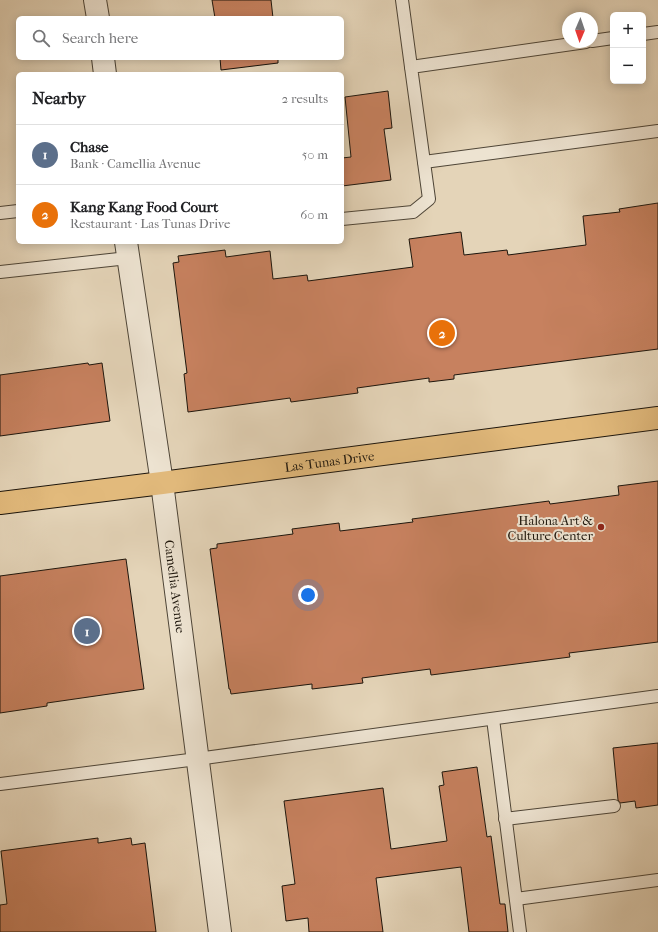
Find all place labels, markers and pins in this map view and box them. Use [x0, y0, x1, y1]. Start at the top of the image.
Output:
pin: 2 [429, 318, 455, 348]
place label: Halona Art & Culture Center [507, 513, 593, 543]
marker: Halona Art & Culture Center [596, 522, 606, 532]
pin: 1 [74, 616, 100, 646]

